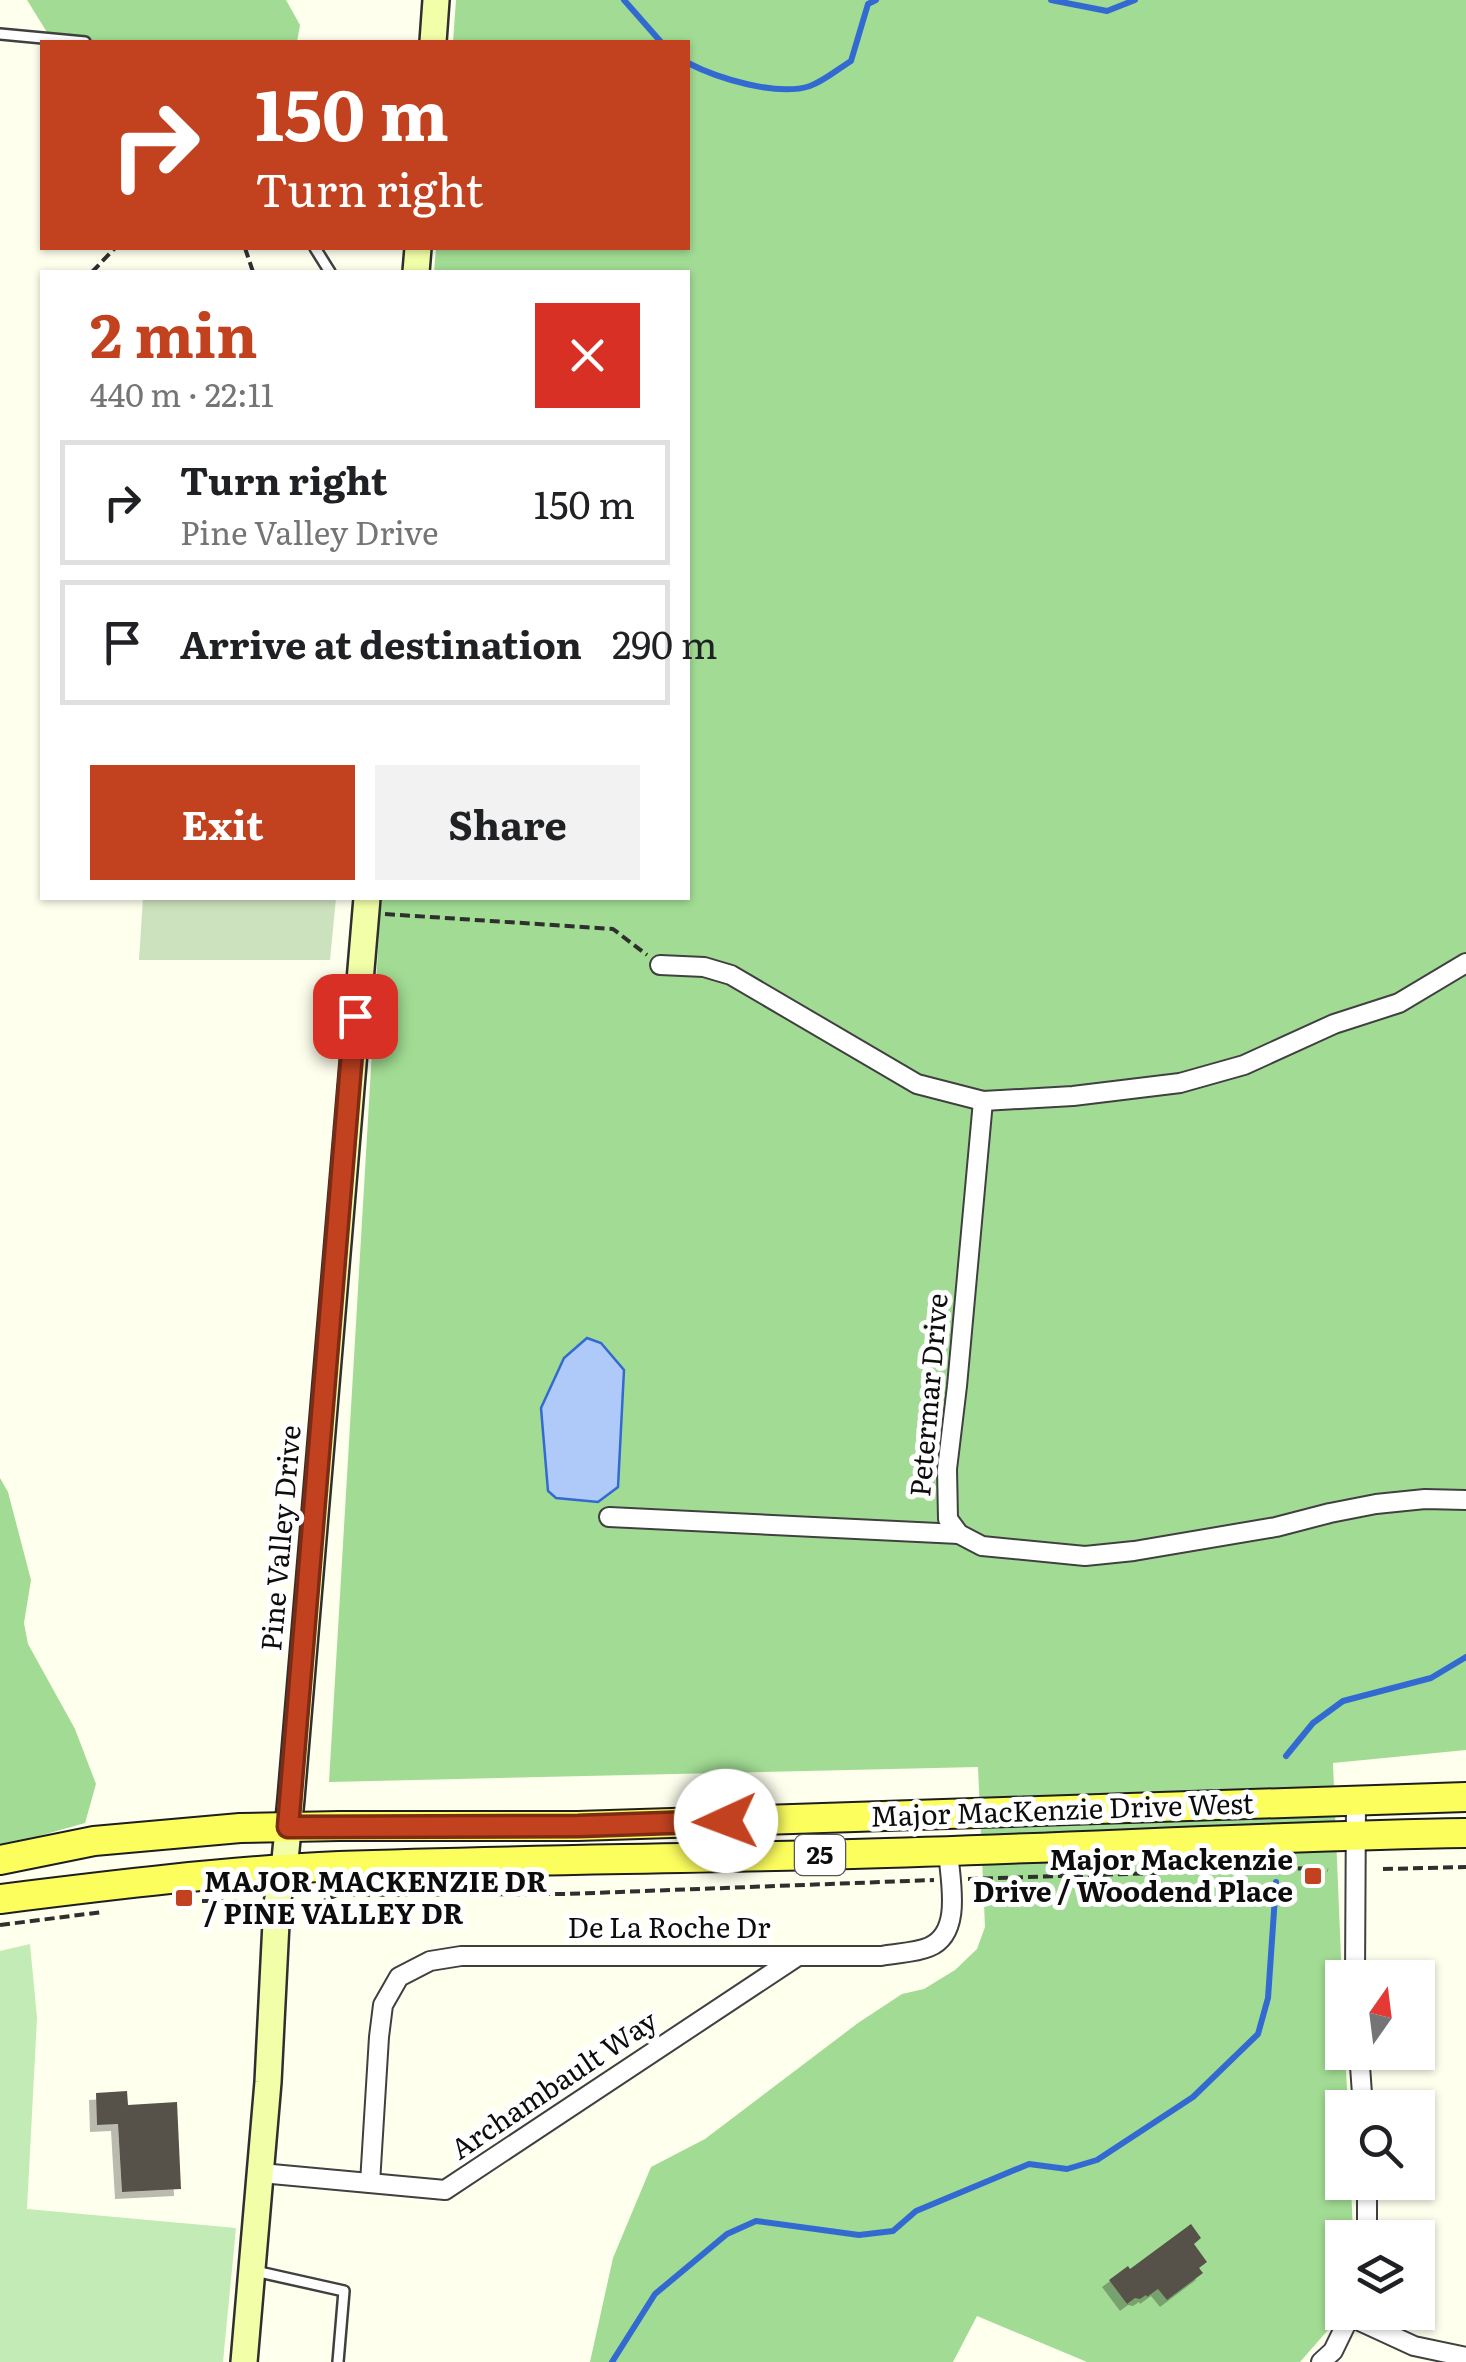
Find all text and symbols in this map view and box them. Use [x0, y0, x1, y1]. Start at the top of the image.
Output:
text: 150 m [255, 59, 449, 163]
icon: right [90, 80, 220, 210]
text: Turn right [255, 154, 483, 221]
text: 2 min [90, 287, 258, 376]
button: close [535, 303, 640, 408]
text: 440 m · 22:11 [90, 369, 274, 417]
text: Turn right [180, 450, 387, 507]
text: 150 m [534, 474, 635, 531]
icon: right [95, 475, 150, 530]
text: Pine Valley Drive [180, 507, 439, 555]
text: Arrive at destination [180, 614, 582, 671]
text: 290 m [612, 614, 718, 671]
icon: arrive [95, 615, 150, 670]
button: Exit [90, 765, 355, 880]
button: Share [375, 765, 640, 880]
pin [313, 974, 398, 1059]
icon: arrive [328, 989, 383, 1044]
street label: Petermar Drive [897, 1291, 957, 1498]
street label: Pine Valley Drive [248, 1423, 310, 1652]
position arrow [674, 1769, 778, 1873]
street label: Major MacKenzie Drive West [869, 1780, 1255, 1836]
road number: 25 [795, 1835, 845, 1875]
place label: Major Mackenzie Drive / Woodend Place [973, 1837, 1293, 1911]
place label: MAJOR MACKENZIE DR / PINE VALLEY DR [204, 1859, 547, 1933]
marker: Major Mackenzie Drive / Woodend Place [1302, 1865, 1324, 1887]
marker: MAJOR MACKENZIE DR / PINE VALLEY DR [173, 1887, 195, 1909]
street label: De La Roche Dr [568, 1905, 771, 1947]
north arrow [1325, 1960, 1435, 2070]
map controls [1325, 1960, 1435, 2330]
street label: Archambault Way [441, 1998, 665, 2168]
button: search [1325, 2090, 1435, 2200]
button: layers [1325, 2220, 1435, 2330]

